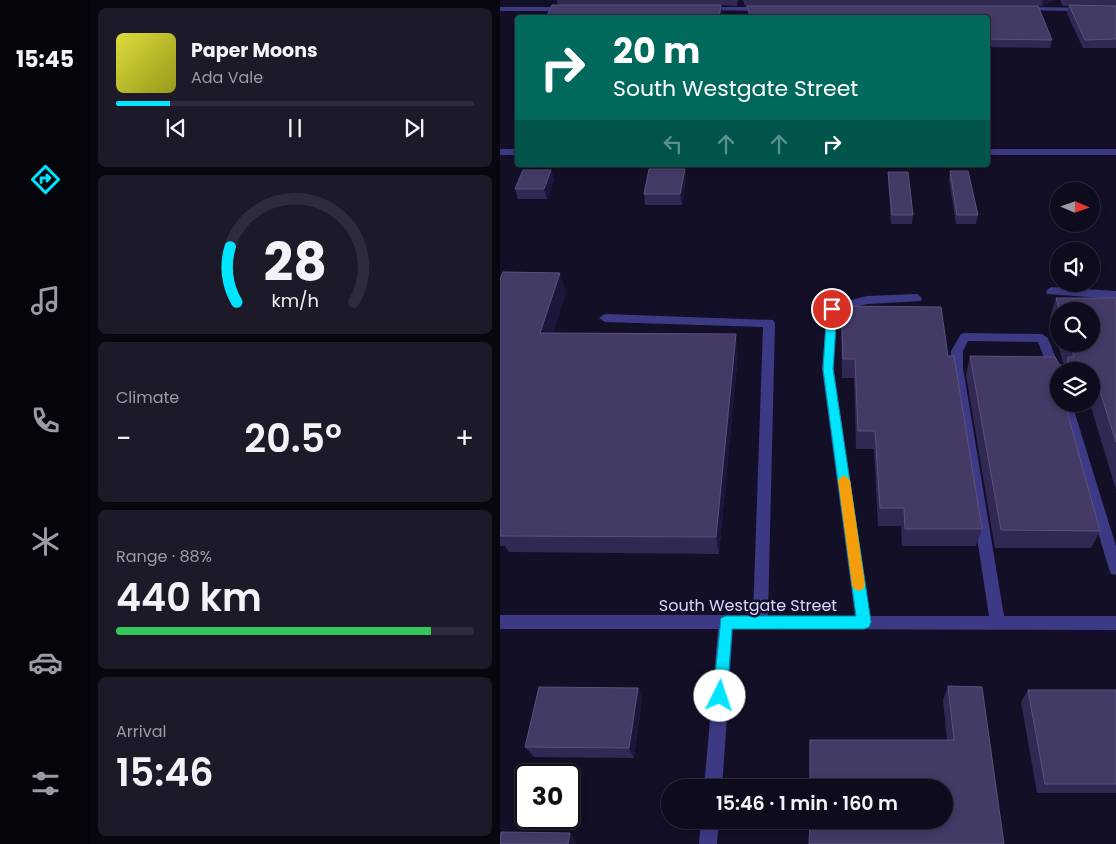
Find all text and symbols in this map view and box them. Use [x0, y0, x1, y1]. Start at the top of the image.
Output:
text: 20 m [613, 26, 700, 75]
icon: right [530, 35, 595, 100]
text: Paper Moons [191, 37, 318, 64]
text: 15:45 [16, 44, 74, 75]
text: Ada Vale [191, 66, 263, 89]
text: South Westgate Street [613, 73, 858, 104]
icon: previous [162, 114, 190, 142]
icon: pause [281, 114, 309, 142]
icon: next [400, 114, 428, 142]
icon: left [659, 130, 687, 158]
icon: ahead [712, 130, 740, 158]
icon: ahead [765, 130, 793, 158]
icon: right [818, 130, 846, 158]
icon: directions [28, 162, 63, 197]
north arrow [1050, 182, 1100, 232]
map controls [1050, 182, 1100, 412]
text: 28 [263, 226, 327, 299]
button: sound [1050, 242, 1100, 292]
icon: music [28, 283, 63, 318]
text: km/h [271, 288, 319, 313]
pin [811, 288, 853, 330]
icon: arrive [818, 295, 846, 323]
button: search [1050, 302, 1100, 352]
button: layers [1050, 362, 1100, 412]
text: Climate [116, 386, 179, 409]
icon: phone [28, 403, 63, 438]
text: 20.5° [244, 412, 342, 465]
text: − [116, 419, 131, 458]
text: + [455, 419, 474, 458]
icon: climate [28, 524, 63, 559]
text: Range · 88% [116, 545, 212, 568]
text: 440 km [116, 571, 262, 624]
street label: South Westgate Street [659, 594, 837, 617]
icon: car [28, 645, 63, 680]
position arrow [693, 669, 745, 721]
text: Arrival [116, 720, 166, 743]
text: 15:46 [116, 746, 214, 799]
speed limit sign: 30 [515, 764, 580, 829]
icon: filters [28, 766, 63, 801]
text: 15:46 · 1 min · 160 m [716, 790, 898, 817]

